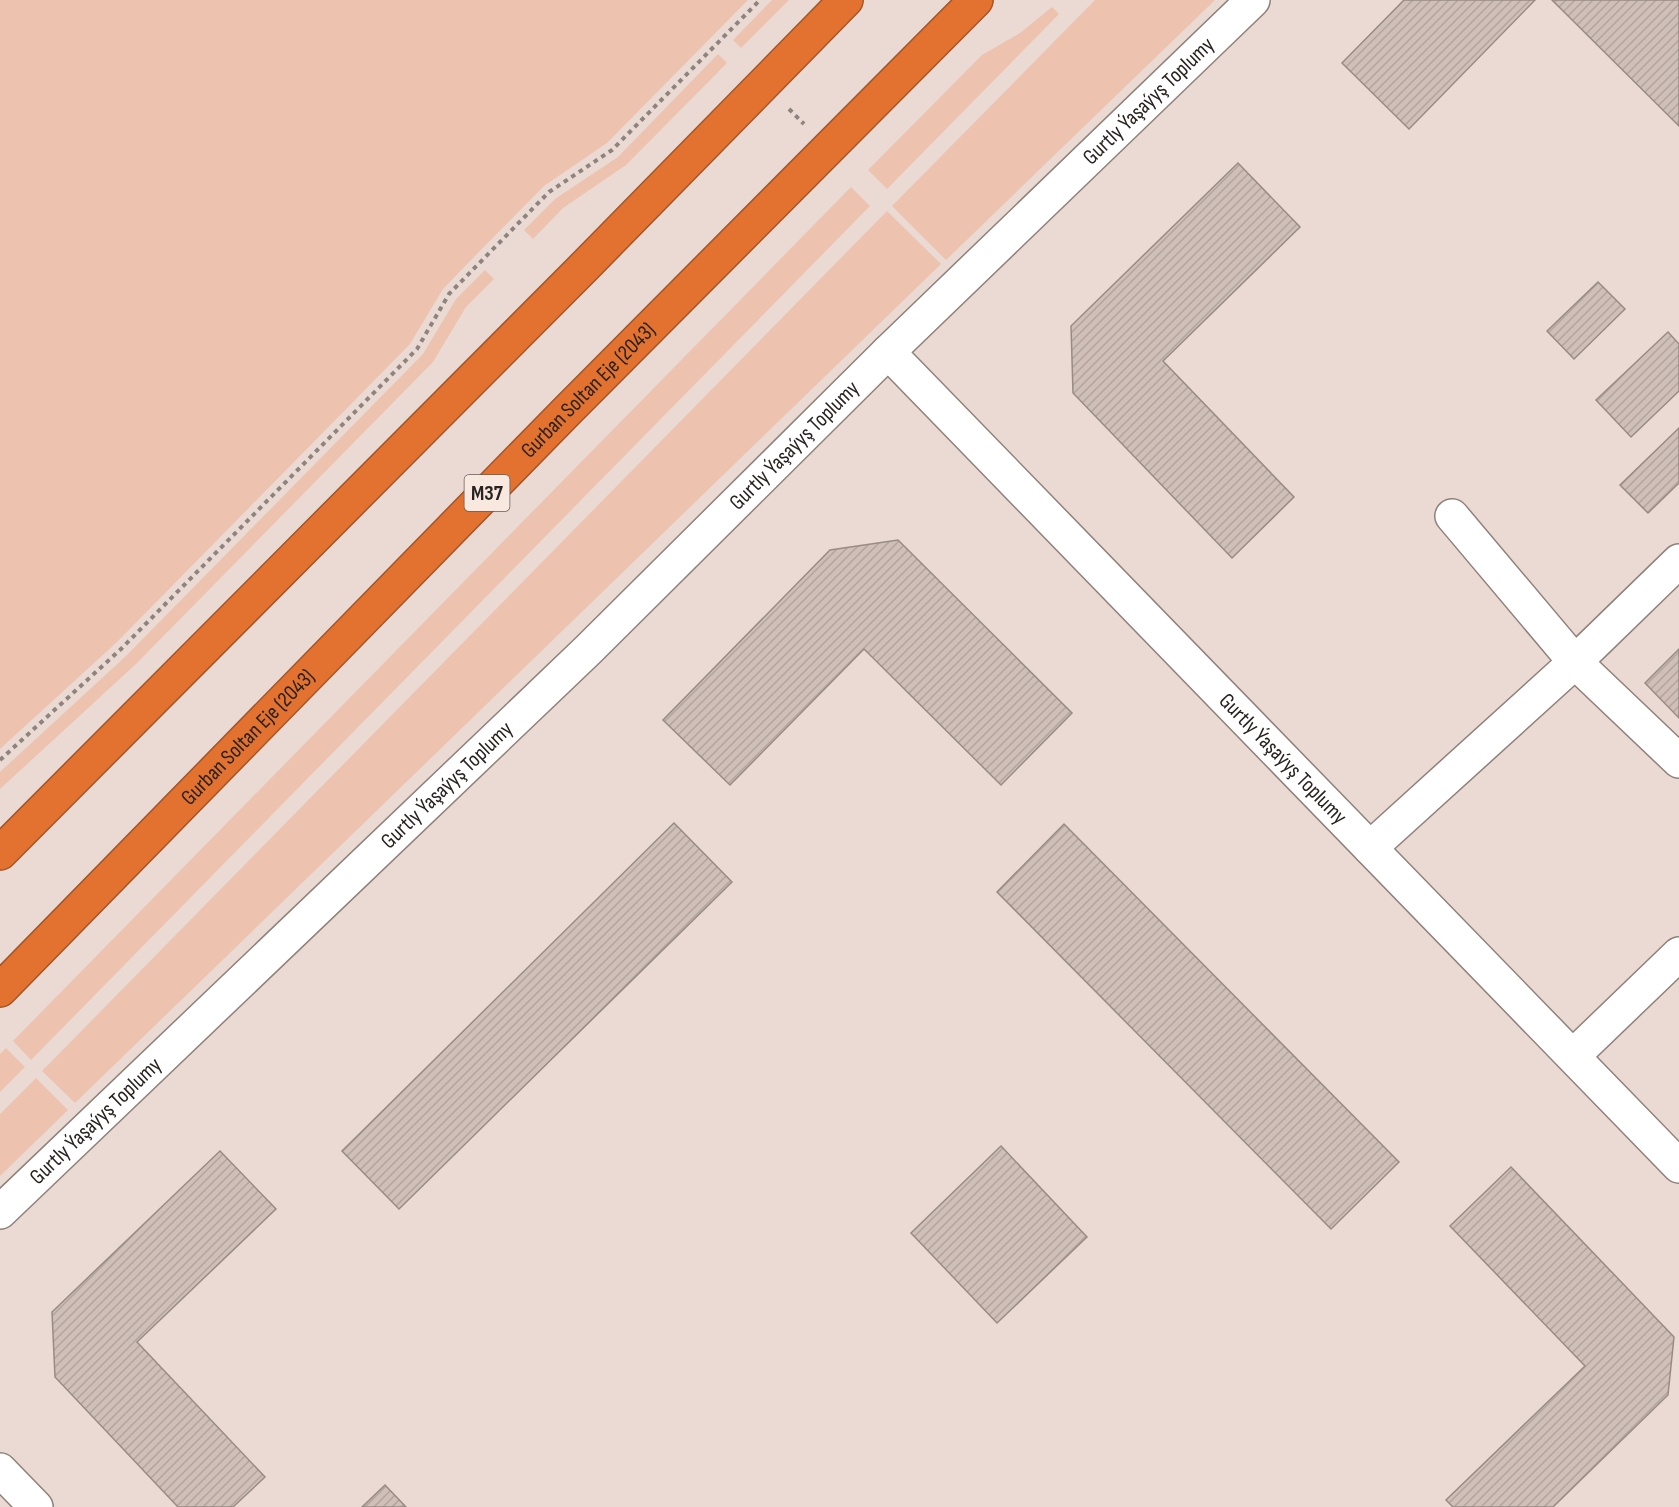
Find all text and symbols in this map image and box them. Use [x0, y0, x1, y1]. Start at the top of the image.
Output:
street label: Gurtly Ýaşaýyş Toplumy [1077, 31, 1220, 170]
street label: Gurban Soltan Eje (2043) [515, 317, 661, 464]
street label: Gurtly Ýaşaýyş Toplumy [723, 374, 865, 516]
road number: M37 [464, 475, 510, 511]
street label: Gurban Soltan Eje (2043) [175, 663, 320, 811]
street label: Gurtly Ýaşaýyş Toplumy [1213, 687, 1353, 830]
street label: Gurtly Ýaşaýyş Toplumy [375, 715, 519, 854]
street label: Gurtly Ýaşaýyş Toplumy [24, 1051, 167, 1190]

